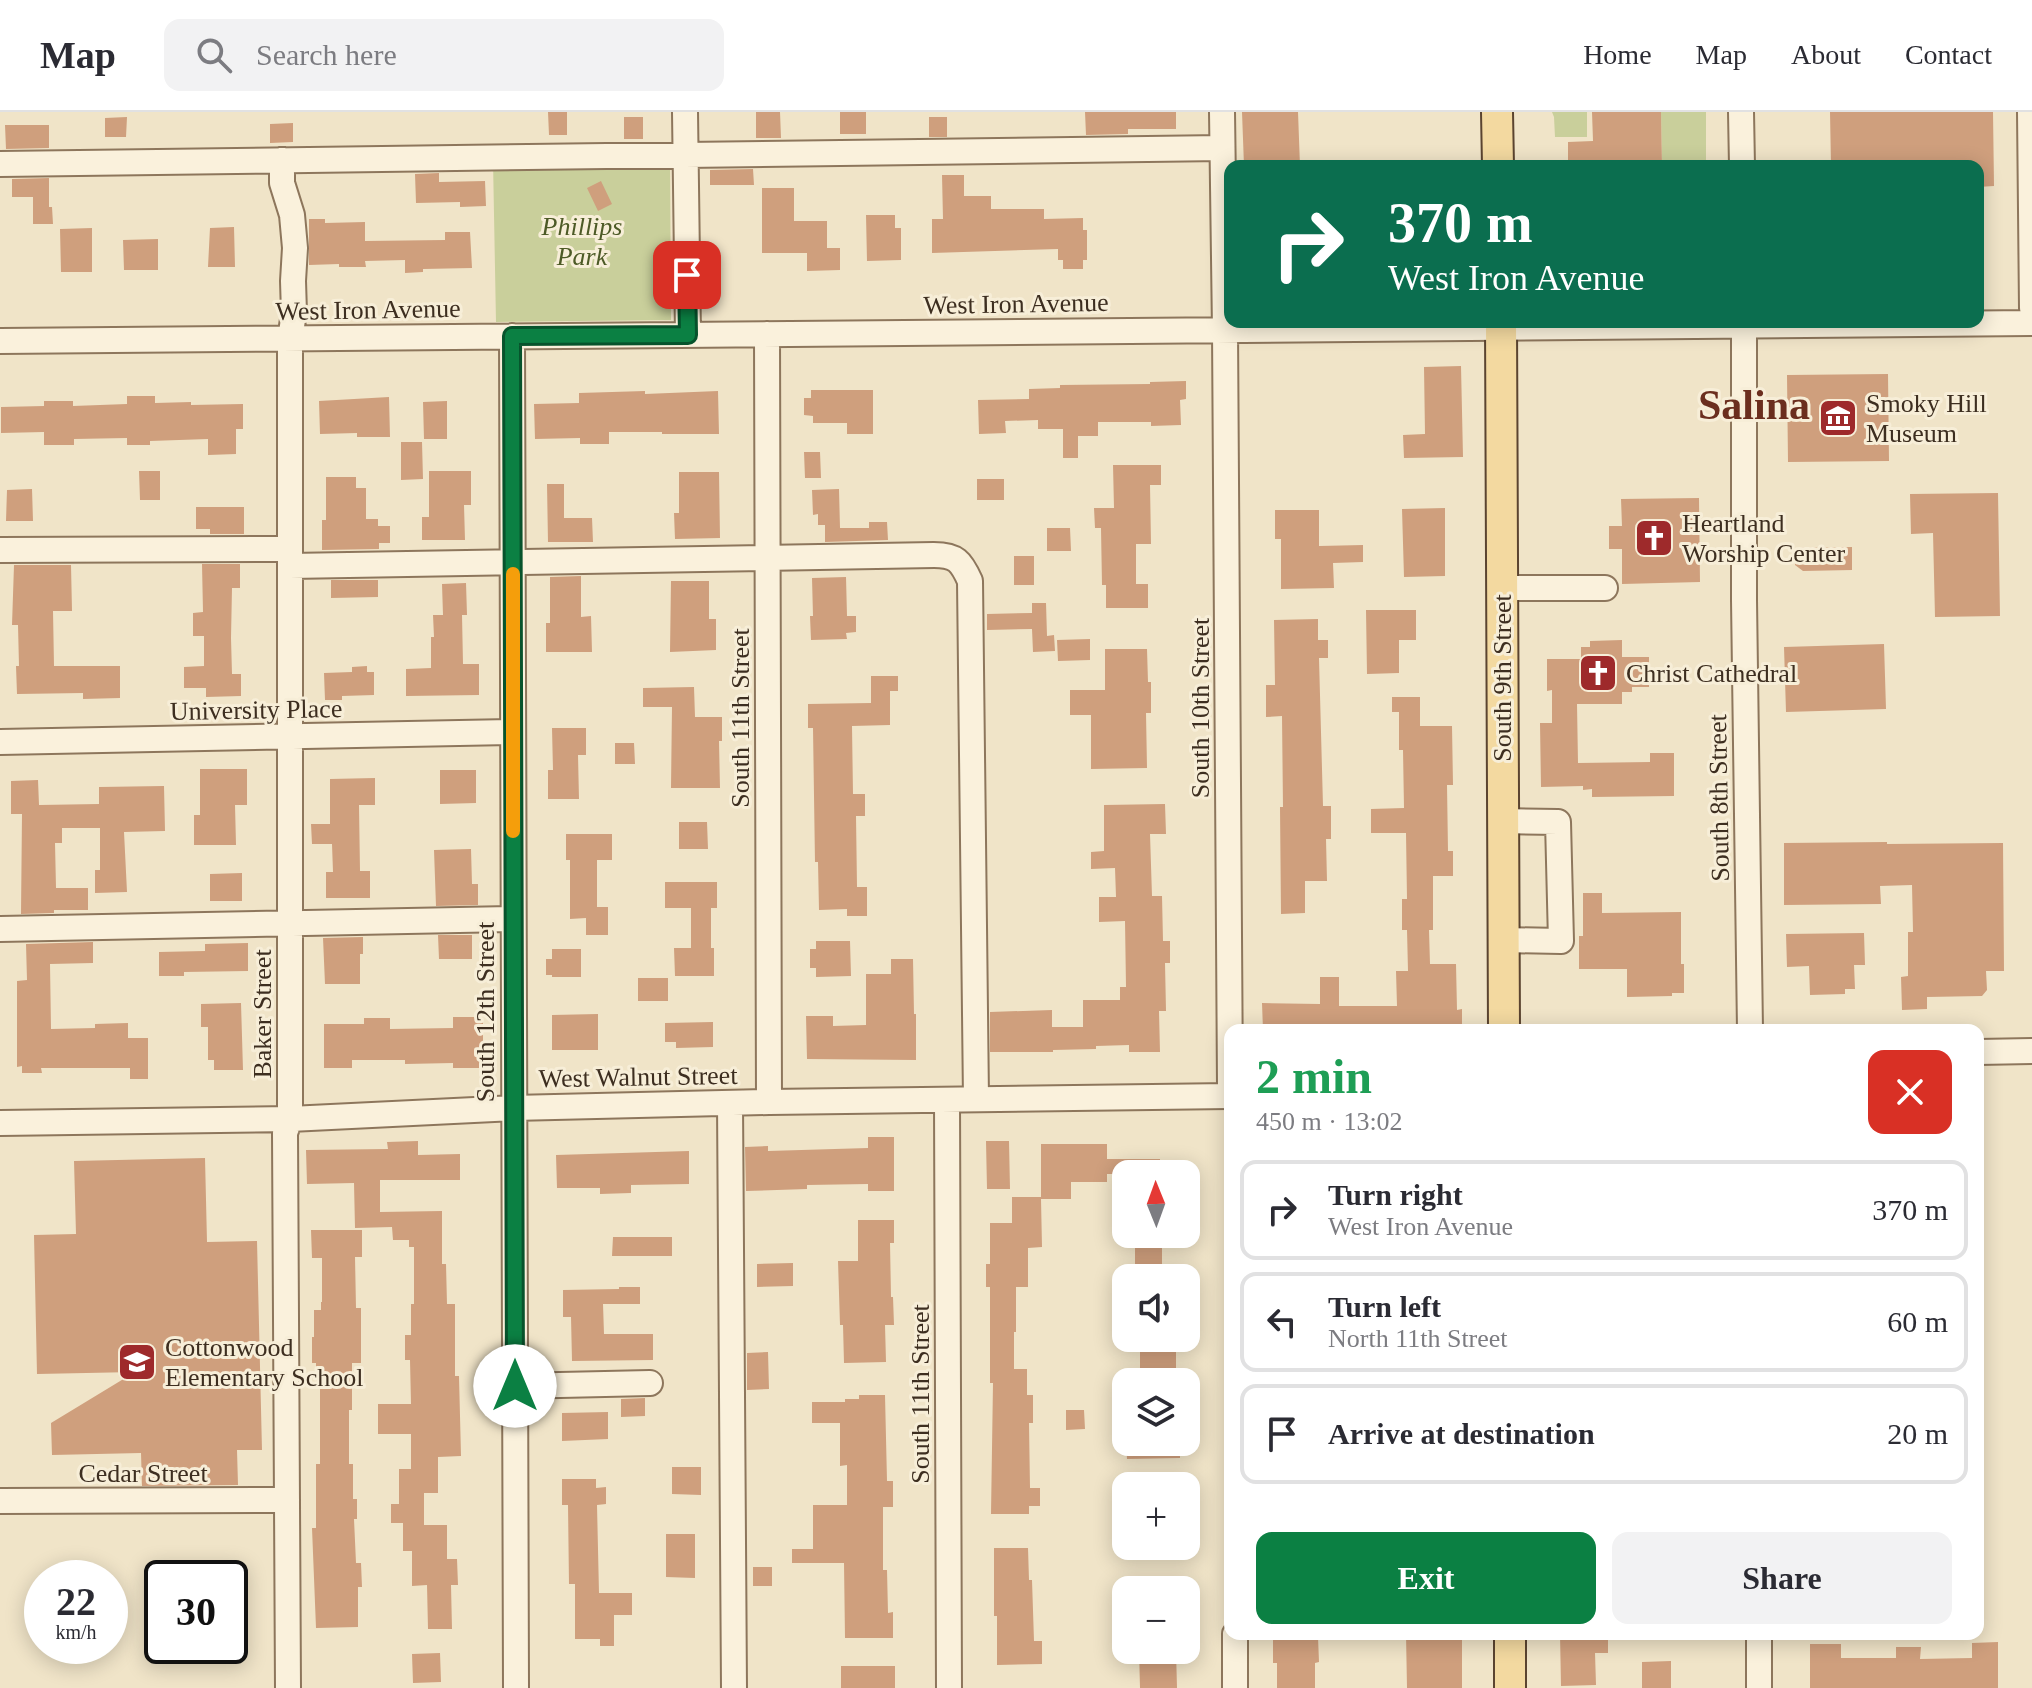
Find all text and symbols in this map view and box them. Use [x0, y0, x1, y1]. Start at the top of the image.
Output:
search box [164, 19, 724, 91]
icon: search [192, 33, 236, 77]
text: Map [40, 34, 116, 76]
text: Search here [256, 38, 397, 71]
text: Home [1583, 39, 1652, 70]
text: Map [1696, 39, 1747, 70]
text: About [1791, 39, 1861, 70]
text: Contact [1905, 39, 1992, 70]
icon: right [1256, 192, 1360, 296]
text: 370 m [1388, 192, 1533, 254]
park label: Phillips Park [541, 212, 622, 271]
pin [653, 241, 721, 309]
icon: arrive [665, 253, 709, 297]
text: West Iron Avenue [1388, 258, 1644, 298]
street label: West Iron Avenue [923, 288, 1109, 320]
street label: West Iron Avenue [275, 294, 461, 326]
district label: Salina [1698, 382, 1810, 428]
place label: Smoky Hill Museum [1866, 389, 1987, 448]
museum icon: Smoky Hill Museum [1817, 397, 1859, 439]
place label: Heartland Worship Center [1682, 509, 1846, 568]
church icon: Heartland Worship Center [1633, 517, 1675, 559]
street label: South 9th Street [1488, 593, 1517, 762]
street label: South 10th Street [1186, 617, 1215, 798]
street label: South 11th Street [726, 627, 755, 808]
church icon: Christ Cathedral [1577, 652, 1619, 694]
place label: Christ Cathedral [1626, 659, 1797, 688]
street label: University Place [169, 694, 343, 726]
street label: South 8th Street [1703, 713, 1735, 882]
street label: South 12th Street [471, 921, 500, 1102]
street label: Baker Street [248, 949, 277, 1079]
text: 2 min [1256, 1050, 1372, 1103]
button: close [1868, 1050, 1952, 1134]
street label: West Walnut Street [538, 1061, 738, 1093]
text: 450 m · 13:02 [1256, 1107, 1403, 1136]
north arrow [1112, 1160, 1200, 1248]
map controls [1112, 1160, 1200, 1664]
text: Turn right [1328, 1178, 1463, 1211]
icon: right [1260, 1188, 1304, 1232]
text: 370 m [1872, 1193, 1948, 1226]
text: West Iron Avenue [1328, 1212, 1513, 1241]
button: sound [1112, 1264, 1200, 1352]
text: Turn left [1328, 1290, 1441, 1323]
icon: left [1260, 1300, 1304, 1344]
street label: South 11th Street [906, 1303, 935, 1484]
text: 60 m [1887, 1305, 1948, 1338]
text: North 11th Street [1328, 1324, 1508, 1353]
place label: Cottonwood Elementary School [165, 1333, 364, 1392]
school or university icon: Cottonwood Elementary School [116, 1341, 158, 1383]
position arrow [473, 1344, 557, 1428]
button: layers [1112, 1368, 1200, 1456]
icon: arrive [1260, 1412, 1304, 1456]
text: Arrive at destination [1328, 1417, 1595, 1450]
text: 20 m [1887, 1417, 1948, 1450]
street label: Cedar Street [78, 1459, 208, 1488]
button: + [1112, 1472, 1200, 1560]
button: Exit [1256, 1532, 1596, 1624]
button: Share [1612, 1532, 1952, 1624]
speed limit sign: 30 [144, 1560, 248, 1664]
button: − [1112, 1576, 1200, 1664]
text: 22 [56, 1579, 96, 1624]
text: km/h [55, 1621, 97, 1643]

